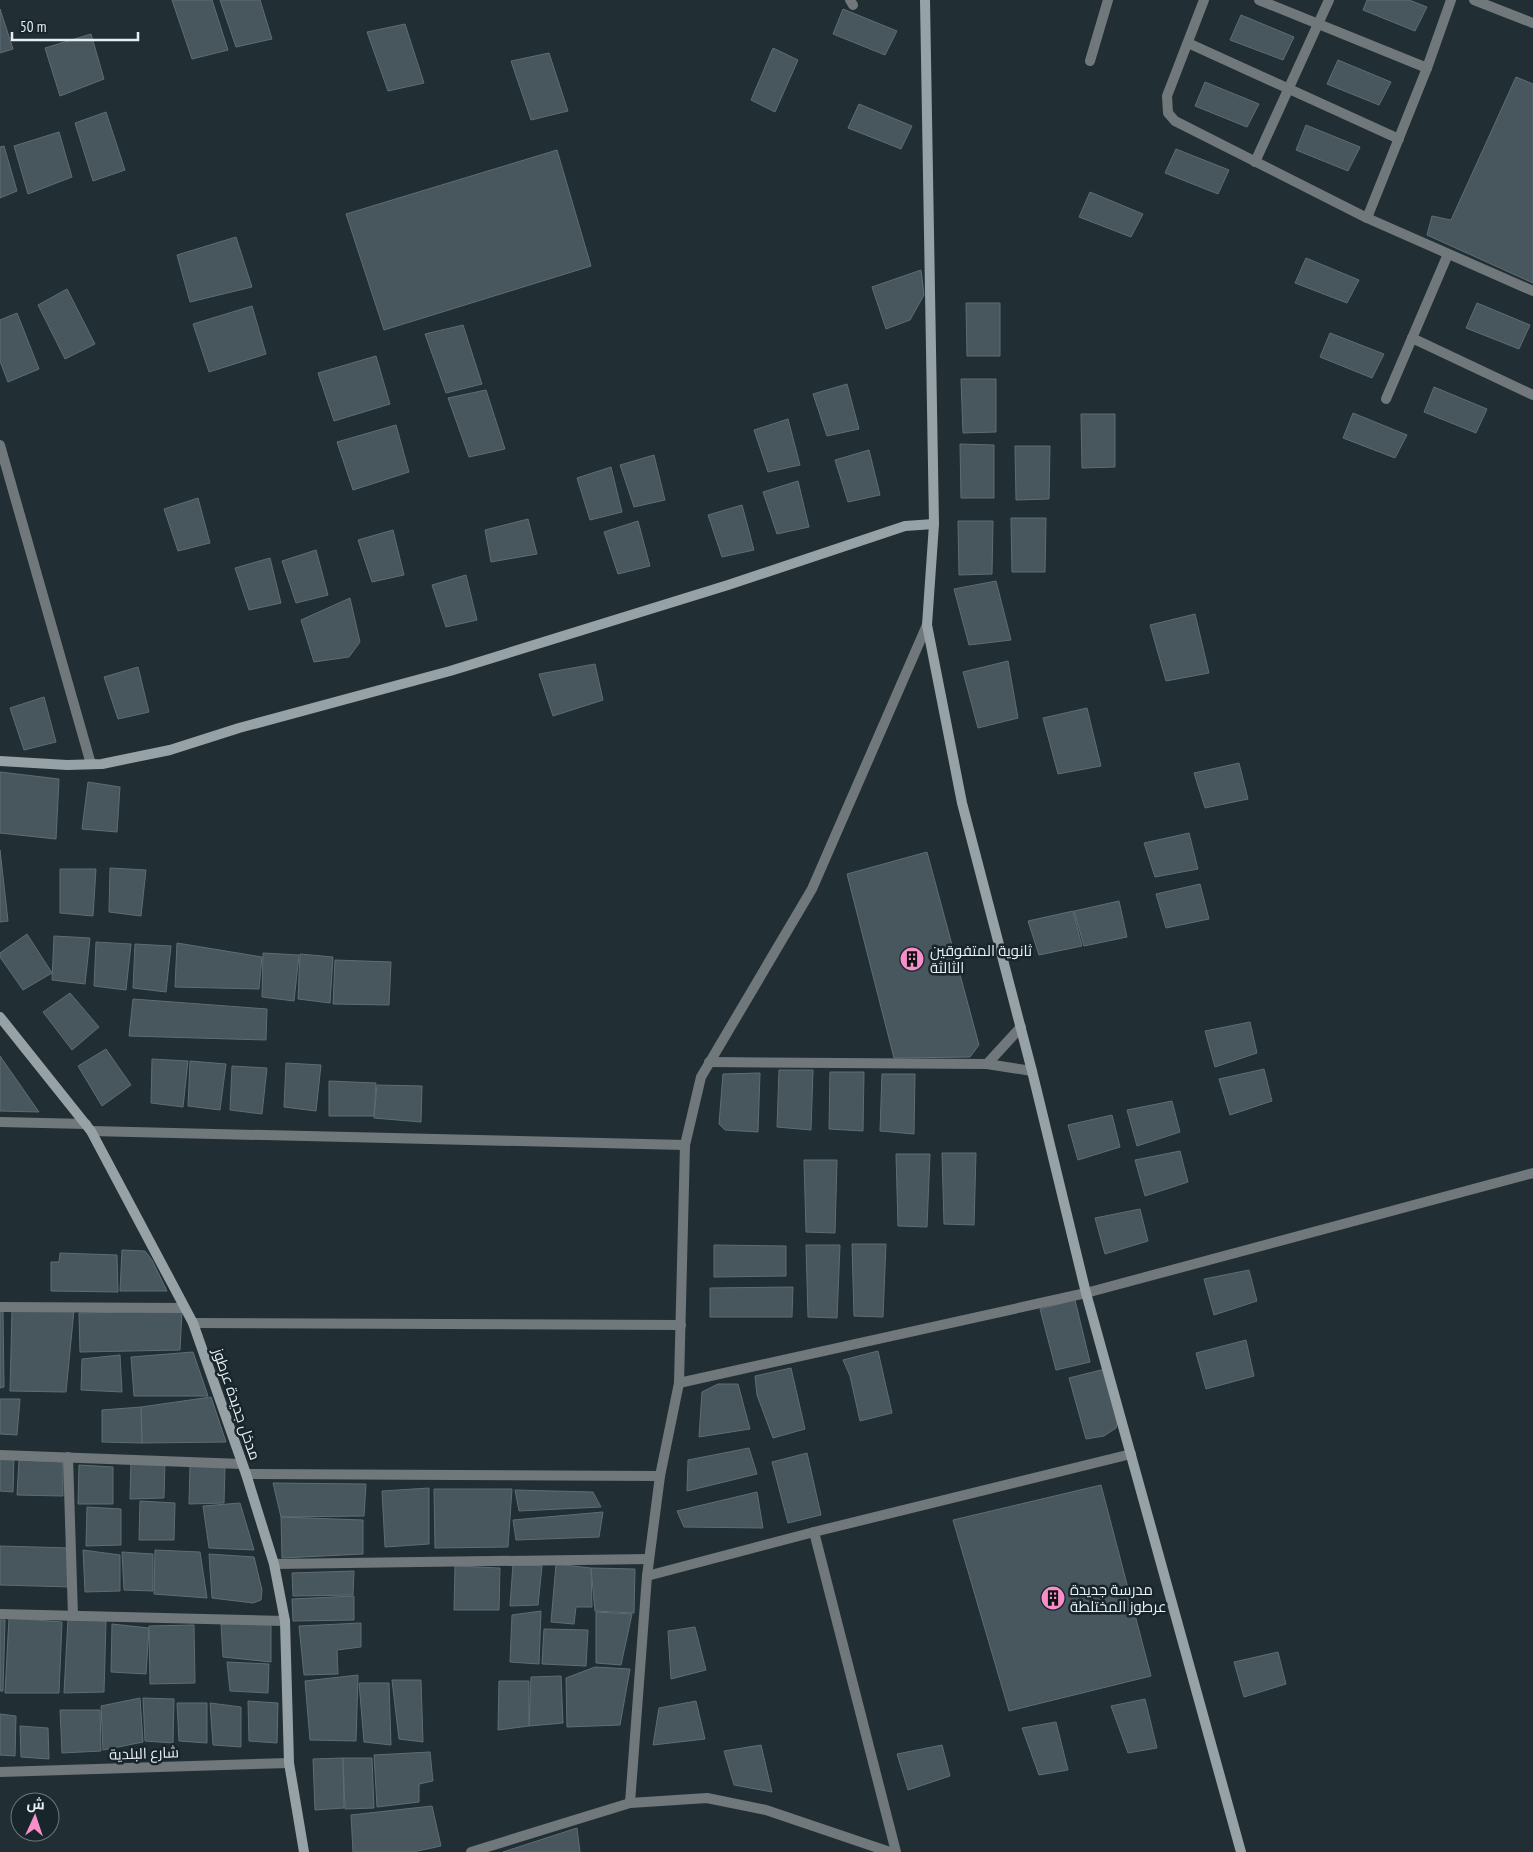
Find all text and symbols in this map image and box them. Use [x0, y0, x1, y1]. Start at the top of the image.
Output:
scale bar [12, 10, 139, 42]
text: 50 m [20, 17, 46, 36]
place label: ثانوية المتفوقين الثالثة [930, 941, 1032, 977]
building icon: ثانوية المتفوقين الثالثة [899, 946, 925, 972]
street label: مدخل جديدة عرطوز [208, 1345, 265, 1463]
place label: مدرسة جديدة عرطوز المختلطة [1070, 1580, 1167, 1616]
building icon: مدرسة جديدة عرطوز المختلطة [1040, 1585, 1066, 1611]
street label: شارع البلدية [109, 1742, 179, 1766]
north arrow [10, 1792, 60, 1842]
text: ش [26, 1795, 45, 1813]

